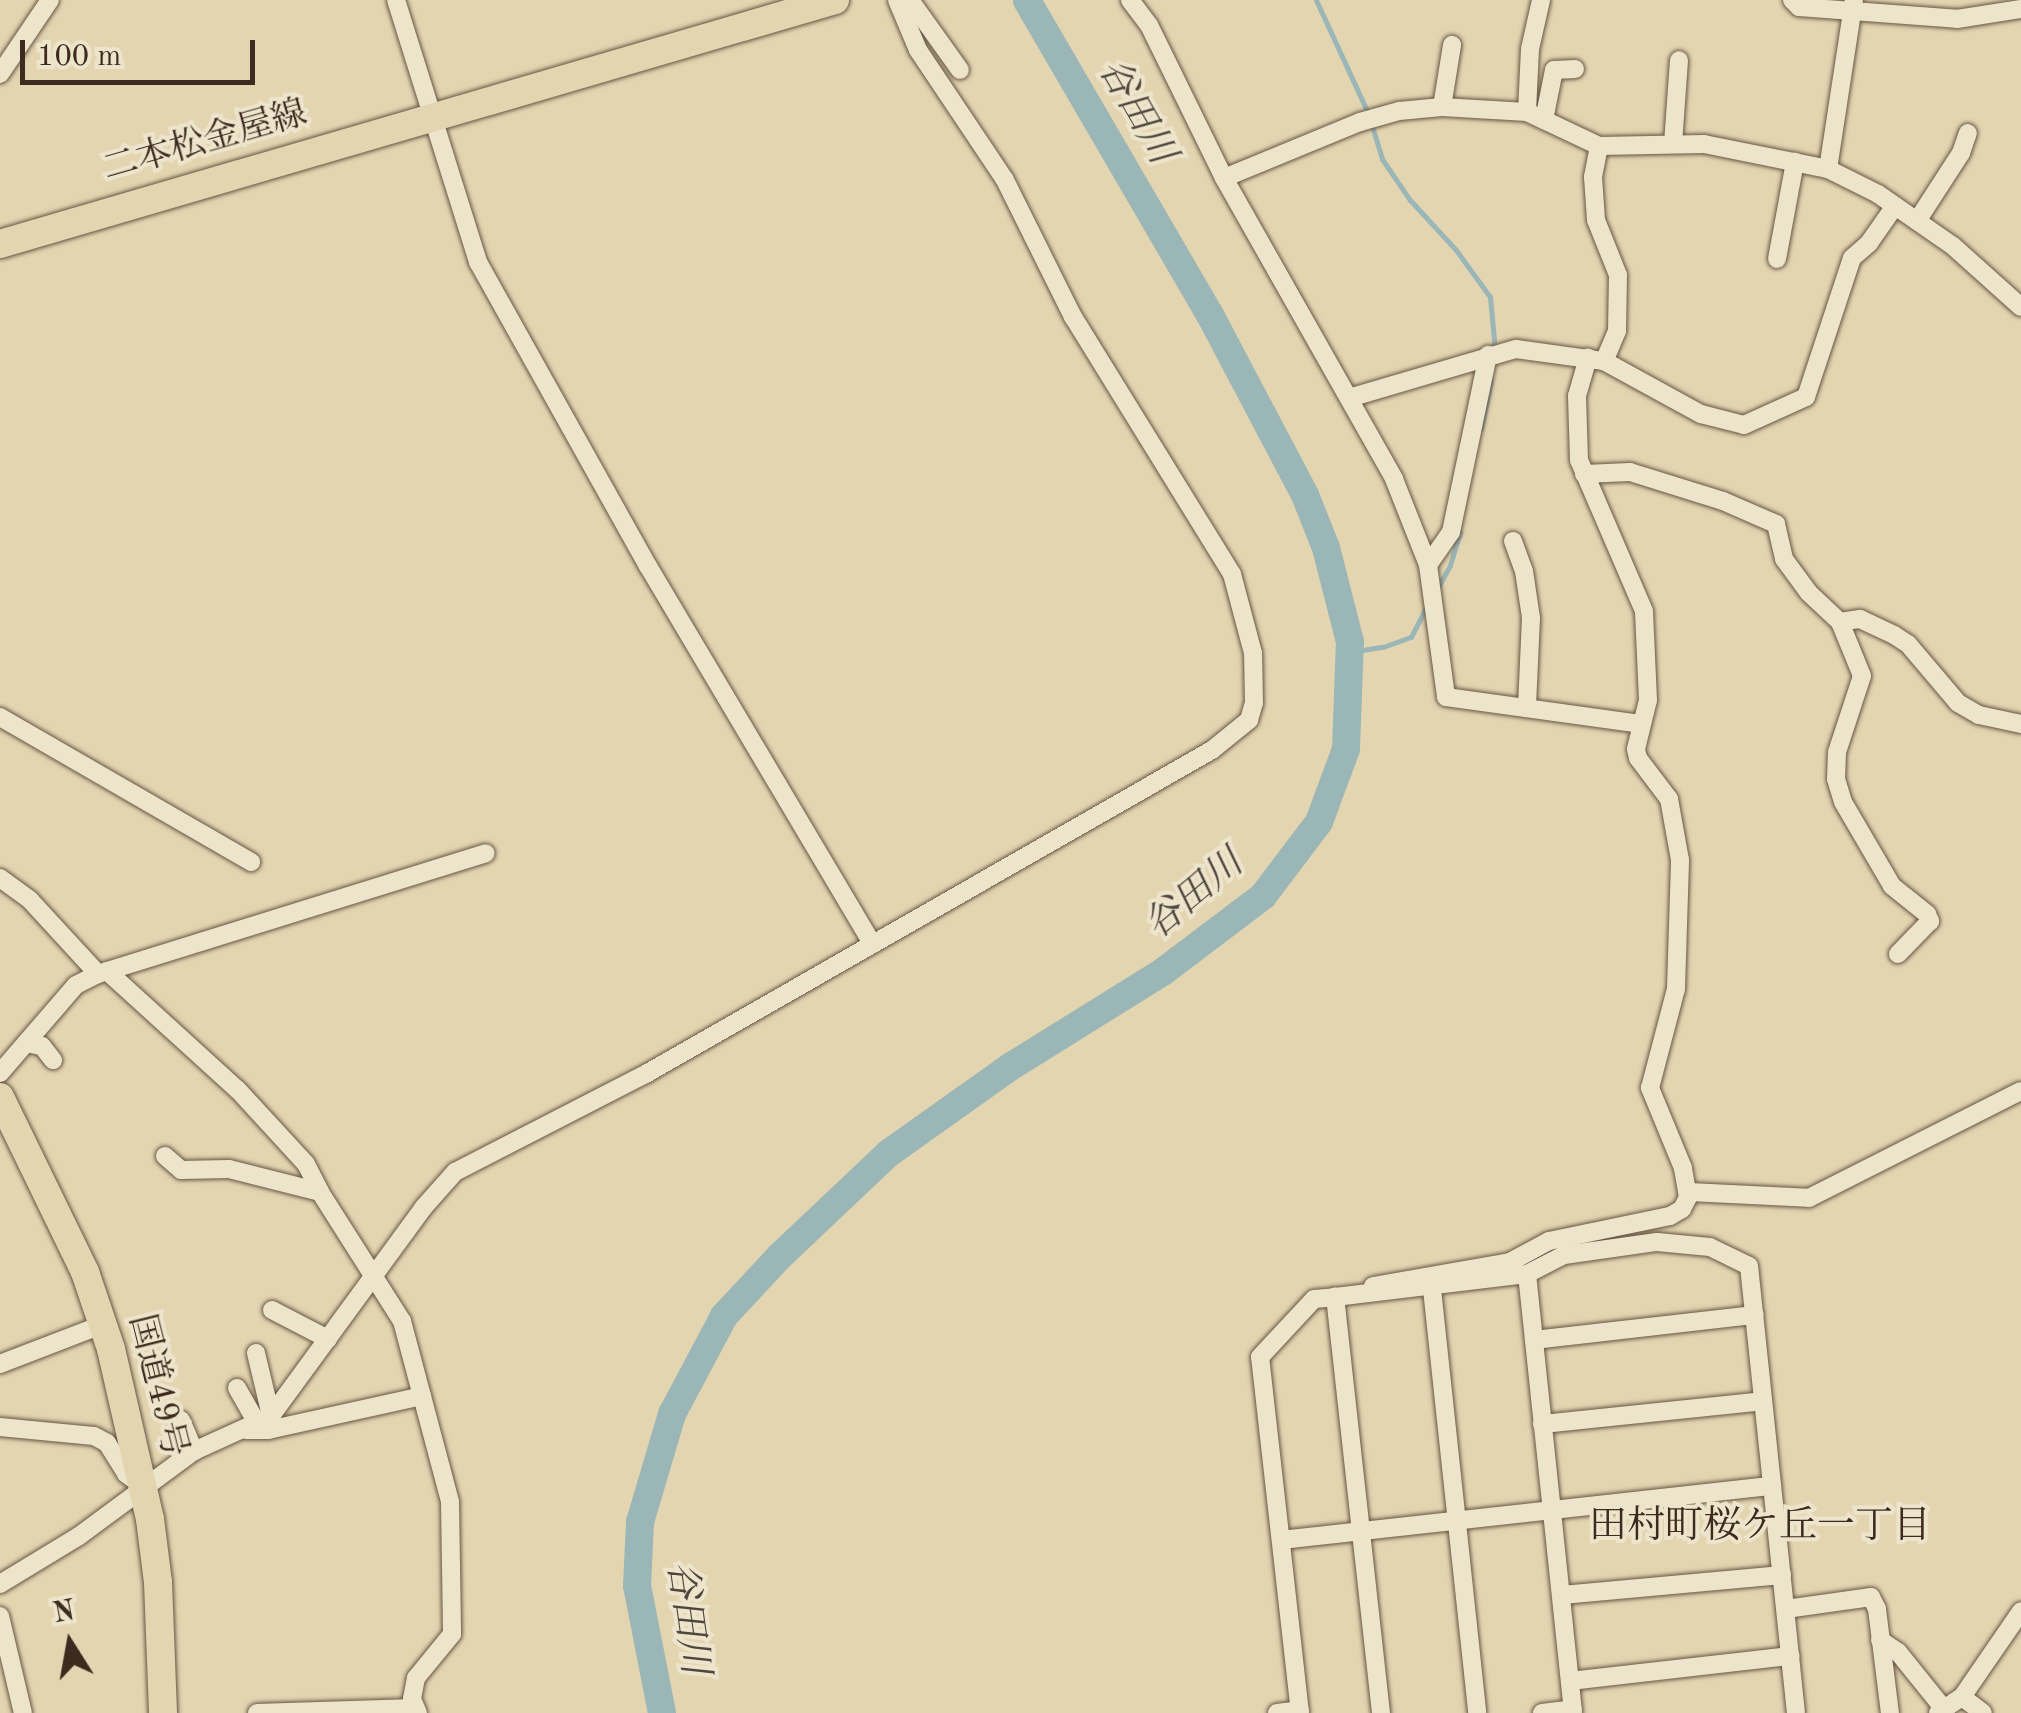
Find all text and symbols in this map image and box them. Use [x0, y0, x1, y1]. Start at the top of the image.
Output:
scale bar [25, 20, 260, 82]
text: 100 m [37, 42, 121, 72]
water label: 谷田川 [1087, 51, 1183, 173]
street label: 二本松金屋線 [98, 93, 312, 191]
water label: 谷田川 [1137, 842, 1253, 950]
street label: 国道49号 [119, 1310, 195, 1462]
district label: 田村町桜ケ丘一丁目 [1589, 1505, 1931, 1551]
water label: 谷田川 [655, 1558, 717, 1678]
north arrow [20, 1593, 120, 1693]
text: N [51, 1598, 77, 1629]

